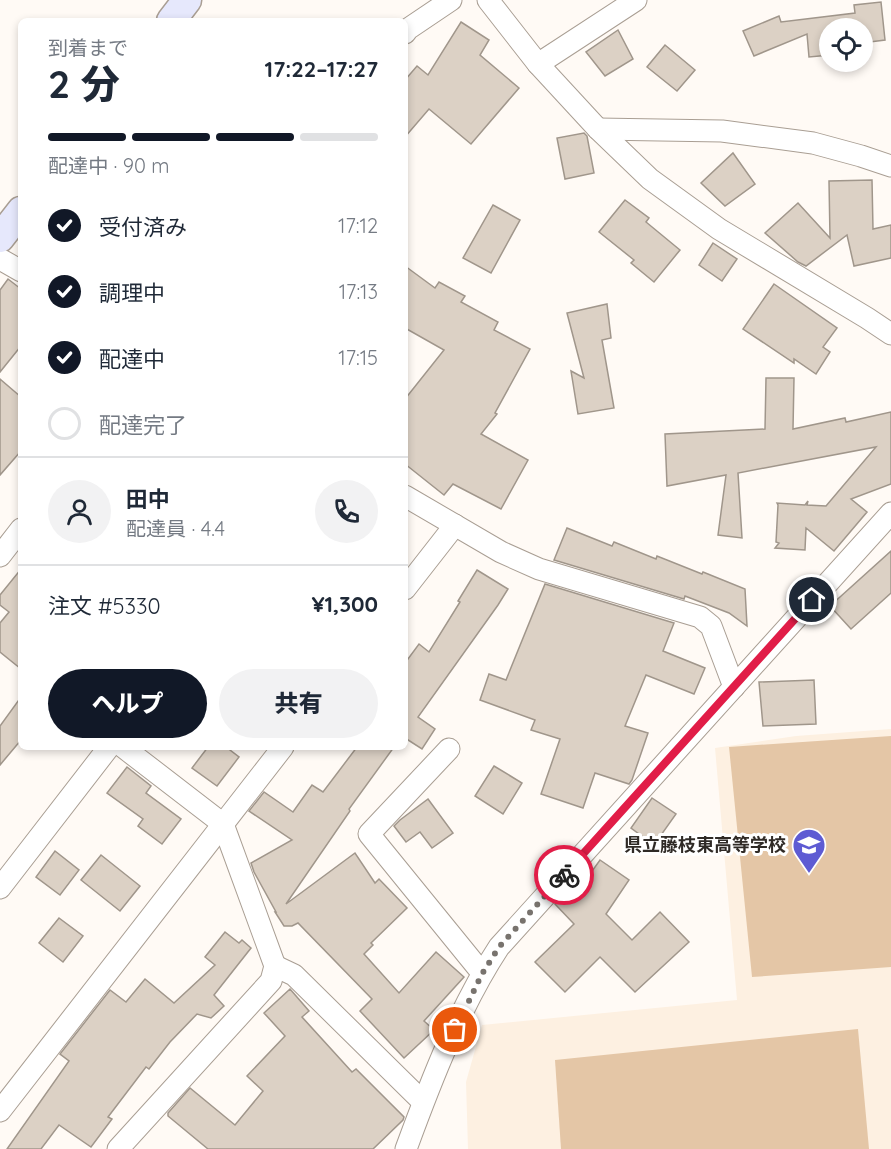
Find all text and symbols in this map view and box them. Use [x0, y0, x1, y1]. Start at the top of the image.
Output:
map controls [819, 18, 873, 72]
button: locate [819, 18, 873, 72]
text: 到着まで [48, 35, 128, 60]
text: 17:22–17:27 [265, 55, 378, 83]
text: 2 分 [48, 59, 120, 108]
text: 配達中 · 90 m [48, 153, 170, 178]
icon: check [48, 209, 81, 242]
text: 受付済み [99, 213, 187, 241]
text: 17:12 [338, 213, 378, 238]
icon: check [48, 275, 81, 308]
text: 調理中 [99, 279, 165, 307]
text: 17:13 [339, 279, 378, 304]
icon: check [48, 341, 81, 374]
text: 配達中 [99, 345, 165, 373]
text: 17:15 [338, 345, 378, 370]
text: 配達完了 [99, 411, 187, 439]
button: person [48, 480, 111, 543]
button: phone [315, 480, 378, 543]
text: 田中 [126, 485, 170, 513]
text: 配達員 · 4.4 [126, 516, 225, 541]
pin [786, 574, 837, 625]
icon: home [795, 583, 828, 616]
text: ¥1,300 [311, 590, 378, 618]
text: 注文 #5330 [48, 592, 161, 620]
button: ヘルプ [48, 669, 207, 738]
button: 共有 [219, 669, 378, 738]
school or university icon: 県立藤枝東高等学校 [791, 827, 827, 874]
place label: 県立藤枝東高等学校 [624, 833, 786, 856]
courier [534, 845, 594, 905]
icon: bike [548, 859, 581, 892]
pin [429, 1004, 480, 1055]
icon: bag [438, 1013, 471, 1046]

